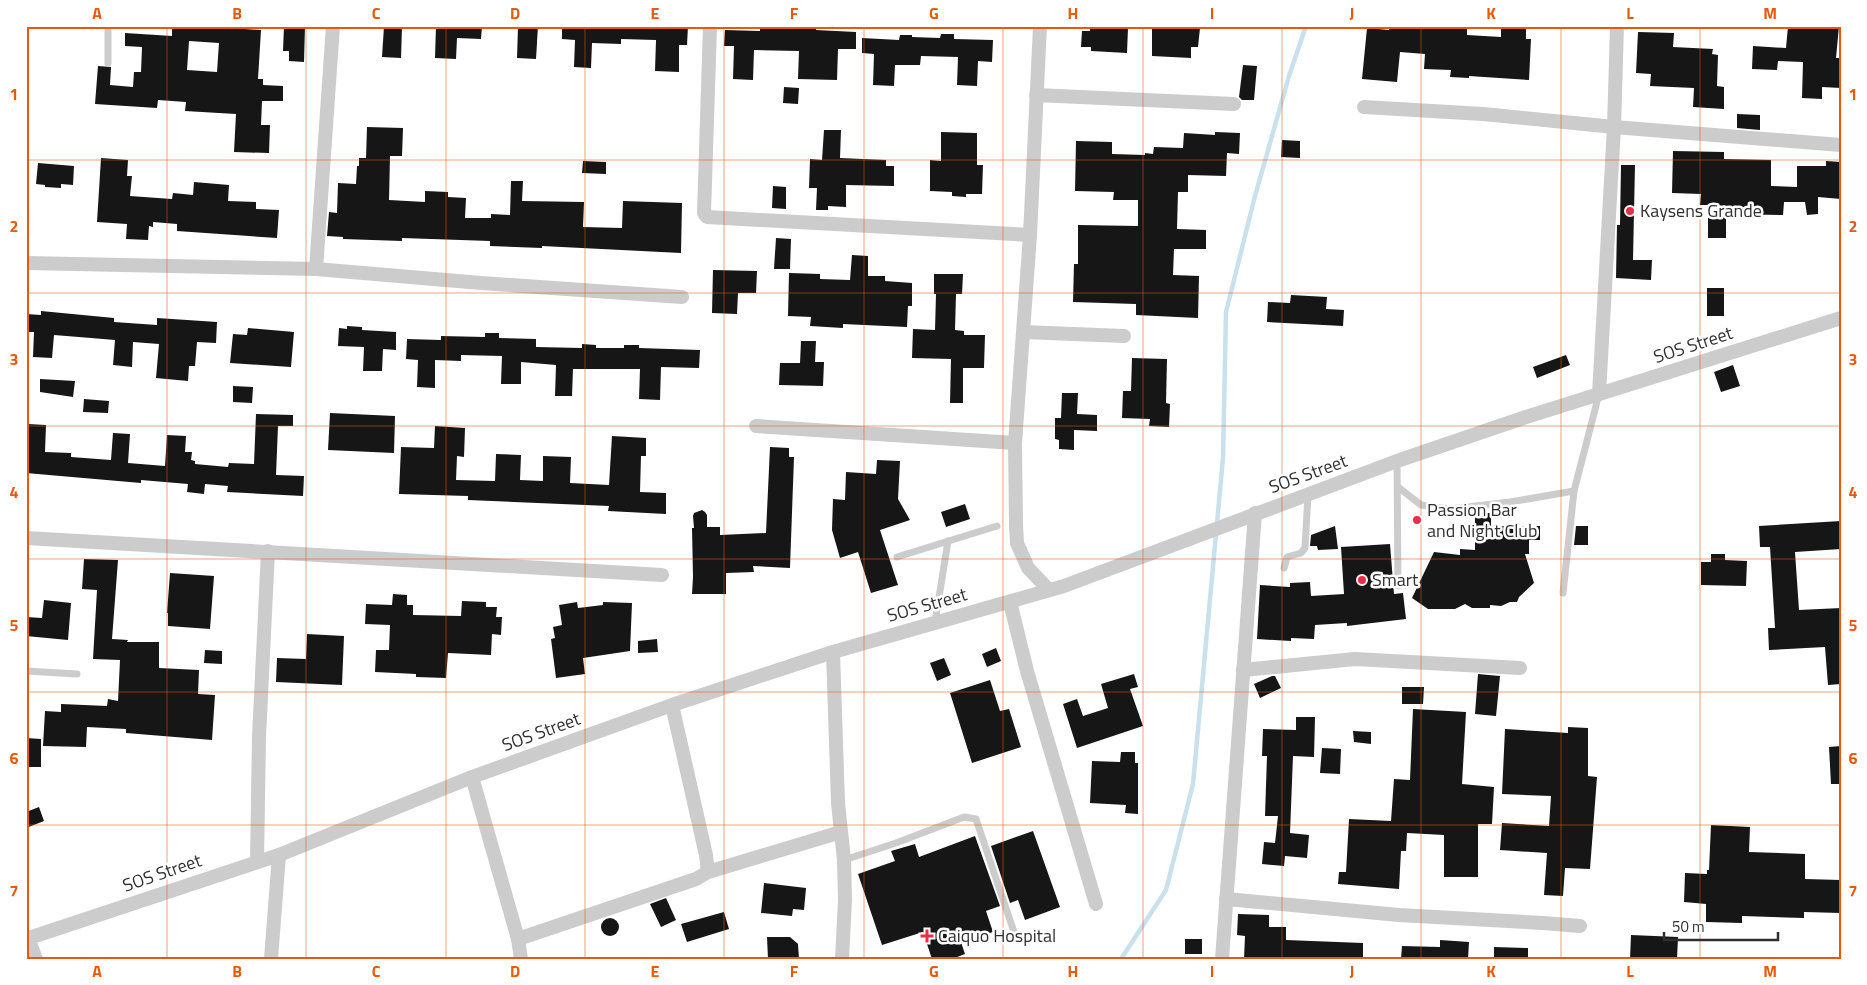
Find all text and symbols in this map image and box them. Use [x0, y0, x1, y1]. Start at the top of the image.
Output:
text: A [92, 1, 102, 25]
text: B [232, 1, 242, 25]
text: C [372, 1, 381, 25]
text: D [510, 1, 520, 25]
text: E [651, 1, 660, 25]
text: F [790, 1, 799, 25]
text: G [929, 1, 939, 25]
text: H [1068, 1, 1078, 25]
text: I [1210, 1, 1214, 25]
text: J [1350, 1, 1354, 25]
text: K [1486, 1, 1496, 25]
text: L [1626, 1, 1634, 25]
text: M [1763, 1, 1777, 25]
text: 1 [10, 82, 18, 106]
text: 1 [1849, 82, 1857, 106]
place label: Kaysens Grande [1640, 197, 1762, 224]
marker: Kaysens Grande [1624, 205, 1636, 217]
text: 2 [10, 214, 18, 238]
text: 2 [1849, 214, 1857, 238]
street label: SOS Street [1650, 319, 1737, 370]
text: 3 [10, 347, 18, 371]
text: 3 [1849, 347, 1857, 371]
street label: SOS Street [1265, 447, 1351, 500]
text: 4 [10, 480, 19, 504]
text: 4 [1849, 480, 1858, 504]
place label: Passion Bar and Night Club [1427, 496, 1537, 544]
marker: Passion Bar and Night Club [1411, 514, 1423, 526]
place label: Smart [1372, 566, 1419, 593]
marker: Smart [1356, 574, 1368, 586]
street label: SOS Street [884, 580, 971, 629]
text: 5 [10, 613, 19, 637]
text: 5 [1849, 613, 1858, 637]
street label: SOS Street [498, 705, 584, 758]
text: 6 [10, 746, 19, 770]
text: 6 [1849, 746, 1858, 770]
street label: SOS Street [119, 846, 206, 899]
text: 7 [10, 879, 18, 903]
text: 7 [1849, 879, 1857, 903]
scale bar [1664, 910, 1778, 942]
text: 50 m [1672, 915, 1705, 938]
place label: Caiquo Hospital [938, 922, 1056, 949]
marker: Caiquo Hospital [920, 929, 934, 943]
text: A [92, 959, 102, 983]
text: B [232, 959, 242, 983]
text: C [372, 959, 381, 983]
text: D [510, 959, 520, 983]
text: E [651, 959, 660, 983]
text: F [790, 959, 799, 983]
text: G [929, 959, 939, 983]
text: H [1068, 959, 1078, 983]
text: I [1210, 959, 1214, 983]
text: J [1350, 959, 1354, 983]
text: K [1486, 959, 1496, 983]
text: L [1626, 959, 1634, 983]
text: M [1763, 959, 1777, 983]

